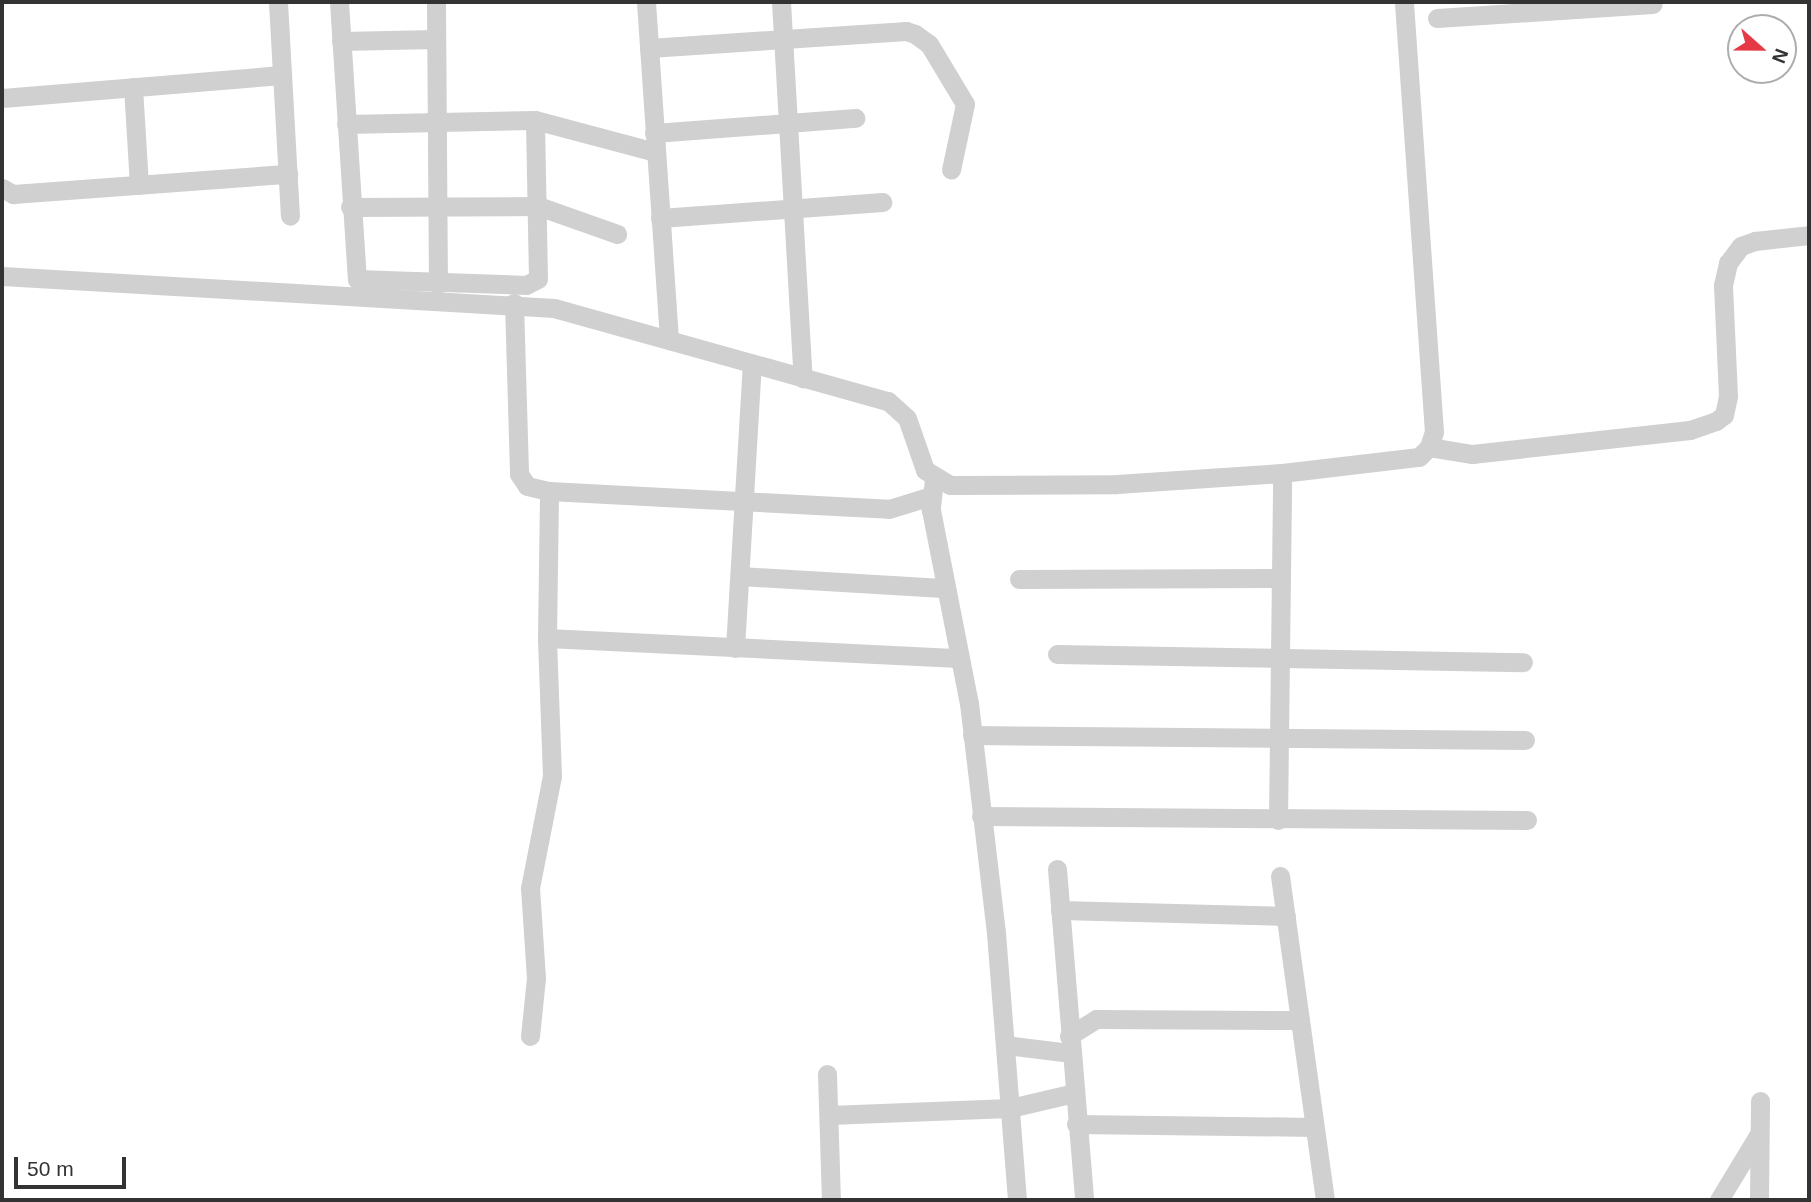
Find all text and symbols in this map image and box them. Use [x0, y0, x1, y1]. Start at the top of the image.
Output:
north arrow [1727, 14, 1797, 84]
text: N [1768, 46, 1792, 66]
scale bar [18, 1142, 130, 1186]
text: 50 m [27, 1157, 74, 1180]

